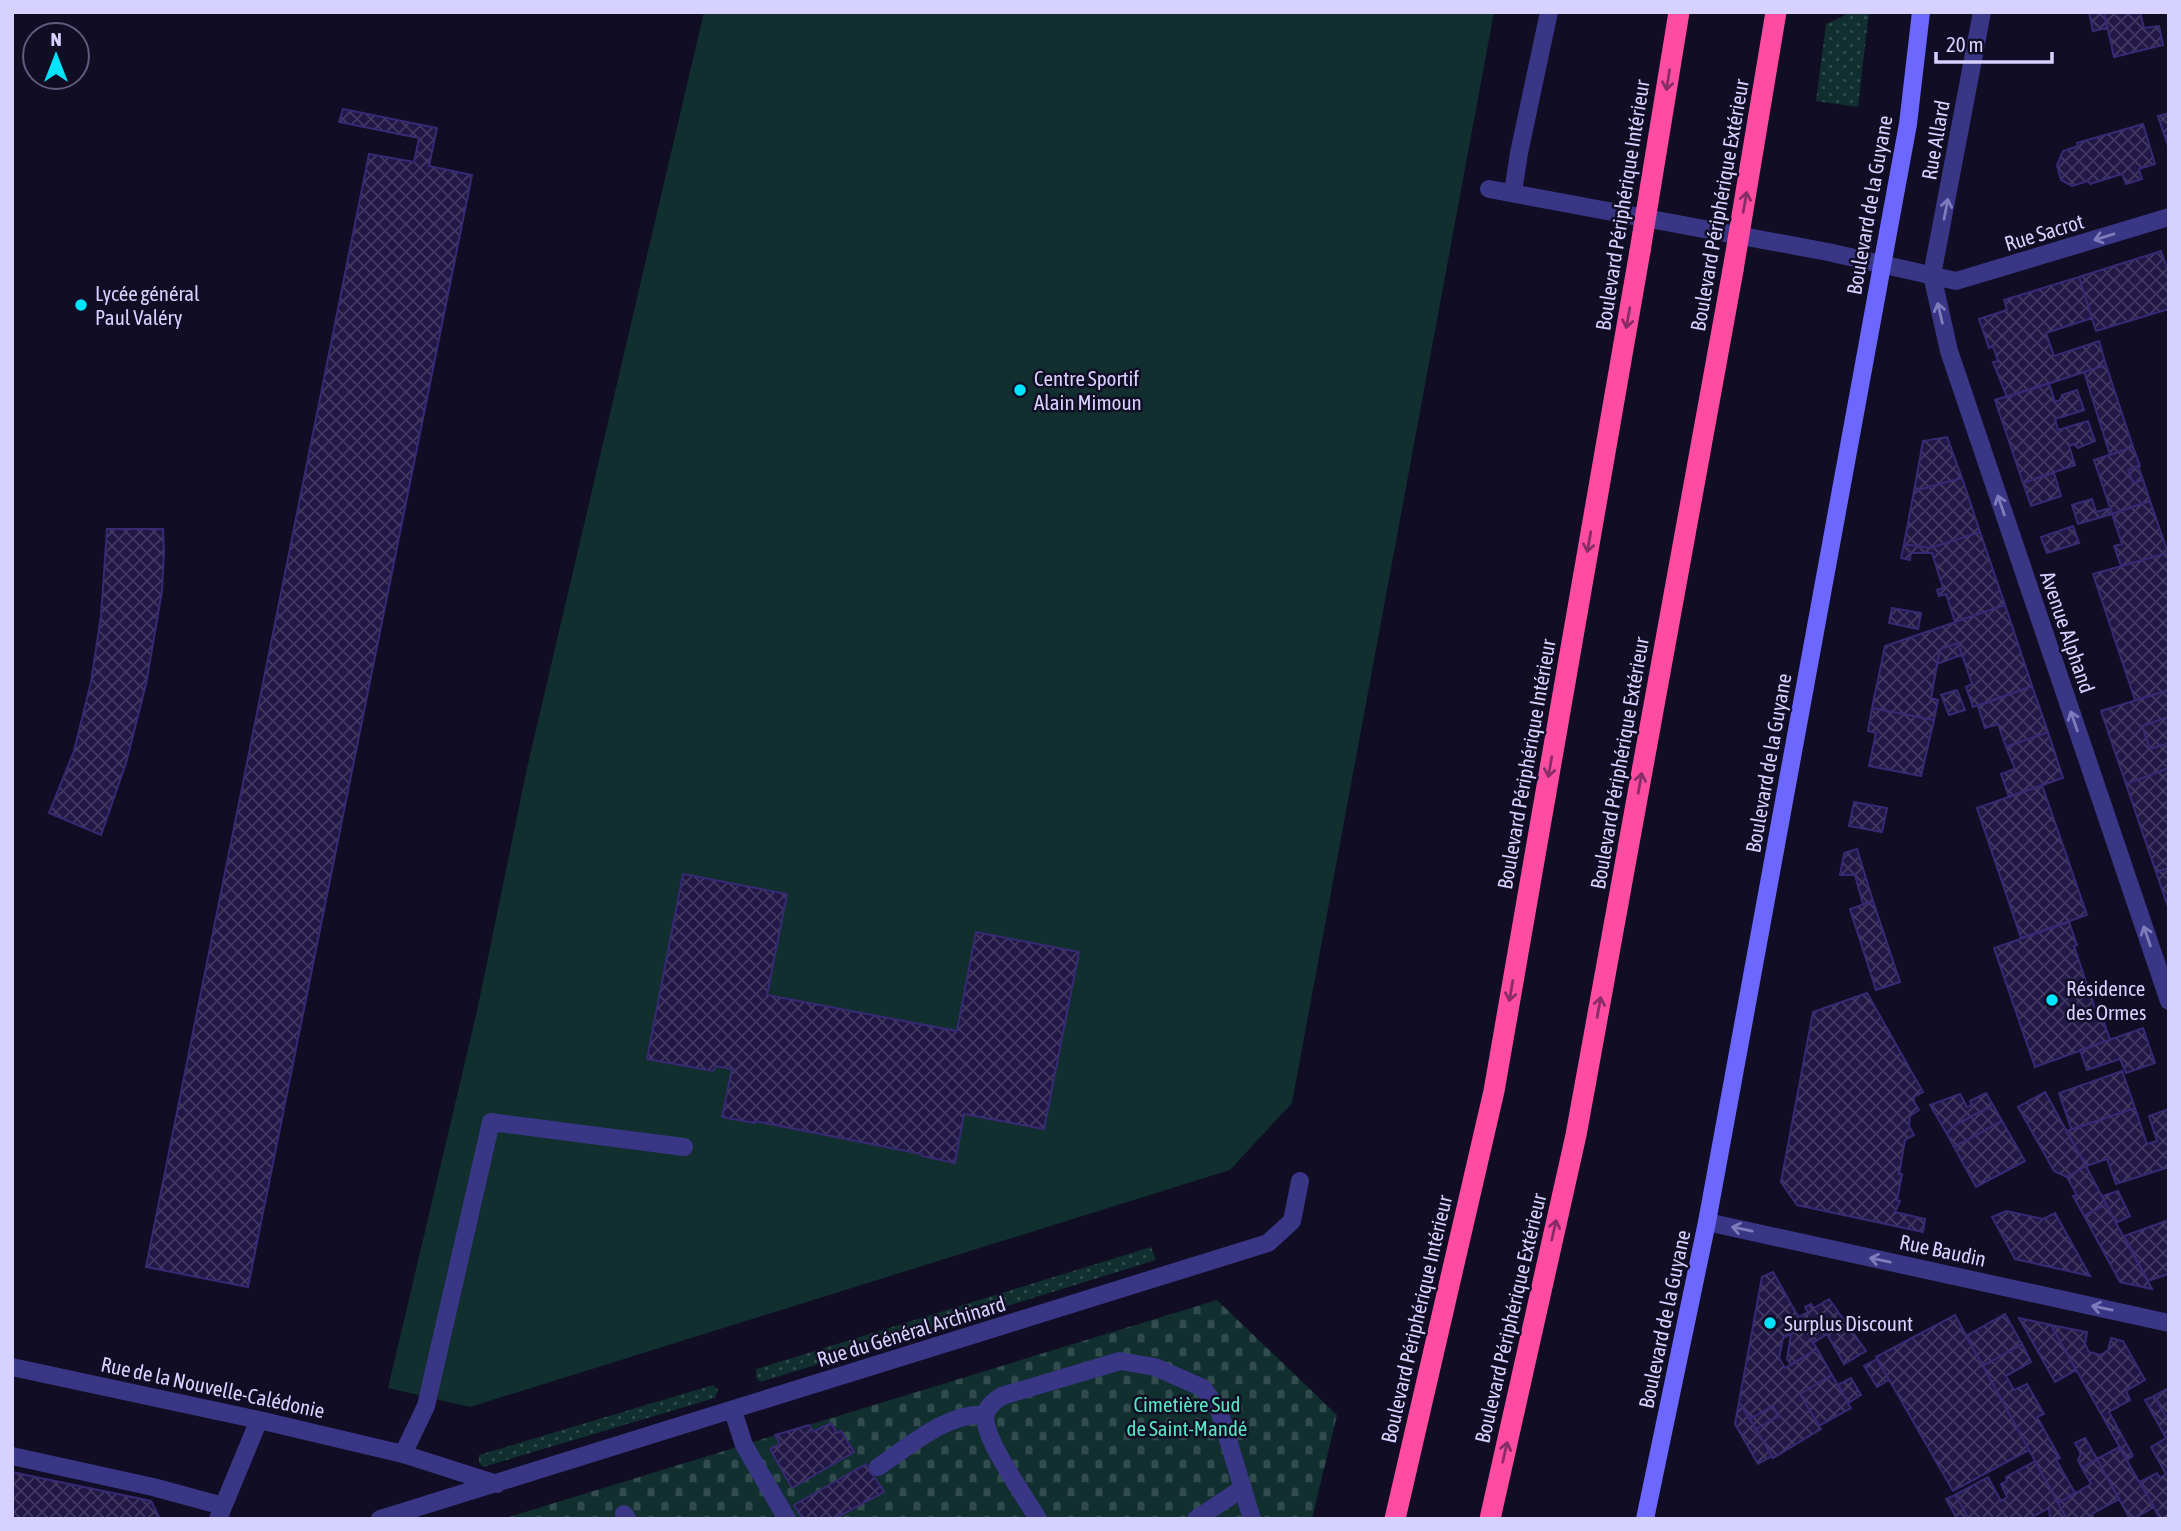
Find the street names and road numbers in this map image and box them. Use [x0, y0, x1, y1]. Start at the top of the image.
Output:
street label: Boulevard Périphérique Extérieur [1685, 76, 1753, 333]
street label: Boulevard Périphérique Intérieur [1590, 77, 1654, 332]
street label: Rue Allard [1916, 98, 1954, 182]
street label: Boulevard de la Guyane [1841, 113, 1897, 297]
street label: Rue Sacrot [2002, 209, 2086, 255]
street label: Avenue Alphand [2036, 568, 2100, 696]
street label: Boulevard Périphérique Extérieur [1585, 634, 1653, 891]
street label: Boulevard Périphérique Intérieur [1492, 636, 1560, 891]
street label: Boulevard de la Guyane [1740, 671, 1796, 855]
street label: Boulevard Périphérique Extérieur [1470, 1190, 1551, 1445]
street label: Boulevard Périphérique Intérieur [1376, 1192, 1456, 1445]
street label: Boulevard de la Guyane [1633, 1228, 1695, 1410]
street label: Rue Baudin [1898, 1229, 1988, 1271]
street label: Rue du Général Archinard [814, 1291, 1008, 1371]
street label: Rue de la Nouvelle-Calédonie [99, 1352, 327, 1422]

